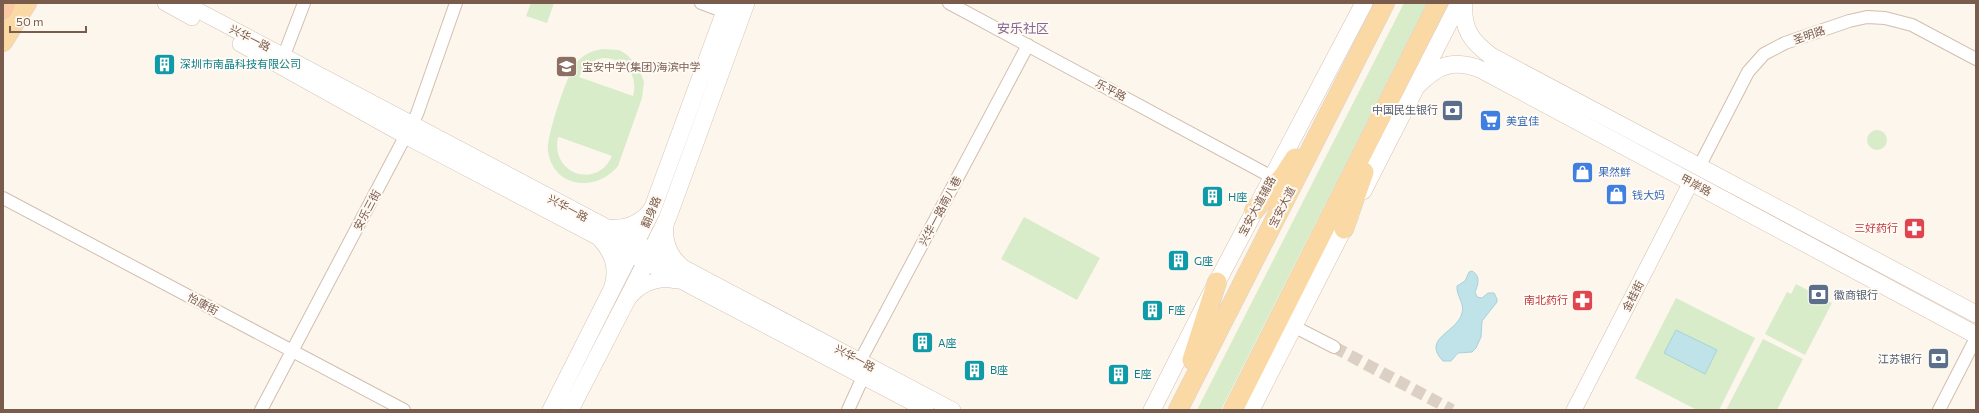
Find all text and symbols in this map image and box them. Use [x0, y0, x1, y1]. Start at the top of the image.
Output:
scale bar [10, 8, 86, 34]
text: 50 m [16, 14, 44, 28]
district label: 安乐社区 [997, 20, 1049, 36]
street label: 兴华一路 [228, 22, 273, 53]
street label: 圣明路 [1791, 23, 1827, 46]
building icon: 深圳市南晶科技有限公司 [151, 51, 177, 77]
school or university icon: 宝安中学(集团)海滨中学 [554, 54, 580, 80]
place label: 深圳市南晶科技有限公司 [180, 57, 301, 70]
place label: 宝安中学(集团)海滨中学 [582, 60, 700, 73]
street label: 乐平路 [1094, 76, 1129, 103]
bank icon: 中国民生银行 [1440, 97, 1466, 123]
place label: 中国民生银行 [1372, 103, 1438, 116]
supermarket icon: 美宜佳 [1478, 108, 1504, 134]
place label: 美宜佳 [1506, 114, 1539, 127]
shop icon: 果然鲜 [1569, 159, 1595, 185]
place label: 果然鲜 [1598, 165, 1631, 178]
street label: 甲岸路 [1679, 171, 1714, 198]
street label: 兴华一路南八巷 [916, 174, 963, 248]
street label: 宝安大道辅路 [1235, 174, 1278, 238]
shop icon: 钱大妈 [1604, 182, 1630, 208]
building icon: H座 [1200, 184, 1226, 210]
street label: 宝安大道 [1266, 184, 1297, 229]
street label: 安乐三街 [350, 187, 383, 232]
place label: 钱大妈 [1632, 188, 1665, 201]
place label: H座 [1228, 190, 1247, 203]
street label: 兴华一路 [546, 191, 591, 224]
street label: 翻身路 [638, 194, 663, 230]
pharmacy icon: 三好药行 [1901, 215, 1927, 241]
place label: 三好药行 [1854, 221, 1898, 234]
building icon: G座 [1166, 248, 1192, 274]
place label: G座 [1194, 254, 1213, 267]
street label: 金桂街 [1619, 278, 1646, 313]
bank icon: 徽商银行 [1806, 282, 1832, 308]
pharmacy icon: 南北药行 [1570, 287, 1596, 313]
place label: 徽商银行 [1834, 288, 1878, 301]
street label: 怡康街 [186, 290, 221, 317]
place label: 南北药行 [1524, 293, 1568, 306]
building icon: F座 [1140, 297, 1166, 323]
place label: F座 [1168, 303, 1185, 316]
building icon: A座 [910, 330, 936, 356]
place label: A座 [938, 336, 957, 349]
street label: 兴华一路 [833, 341, 878, 374]
bank icon: 江苏银行 [1925, 346, 1951, 372]
place label: 江苏银行 [1878, 352, 1922, 365]
building icon: B座 [961, 357, 987, 383]
building icon: E座 [1106, 361, 1132, 387]
place label: B座 [990, 363, 1008, 376]
place label: E座 [1134, 367, 1152, 380]

